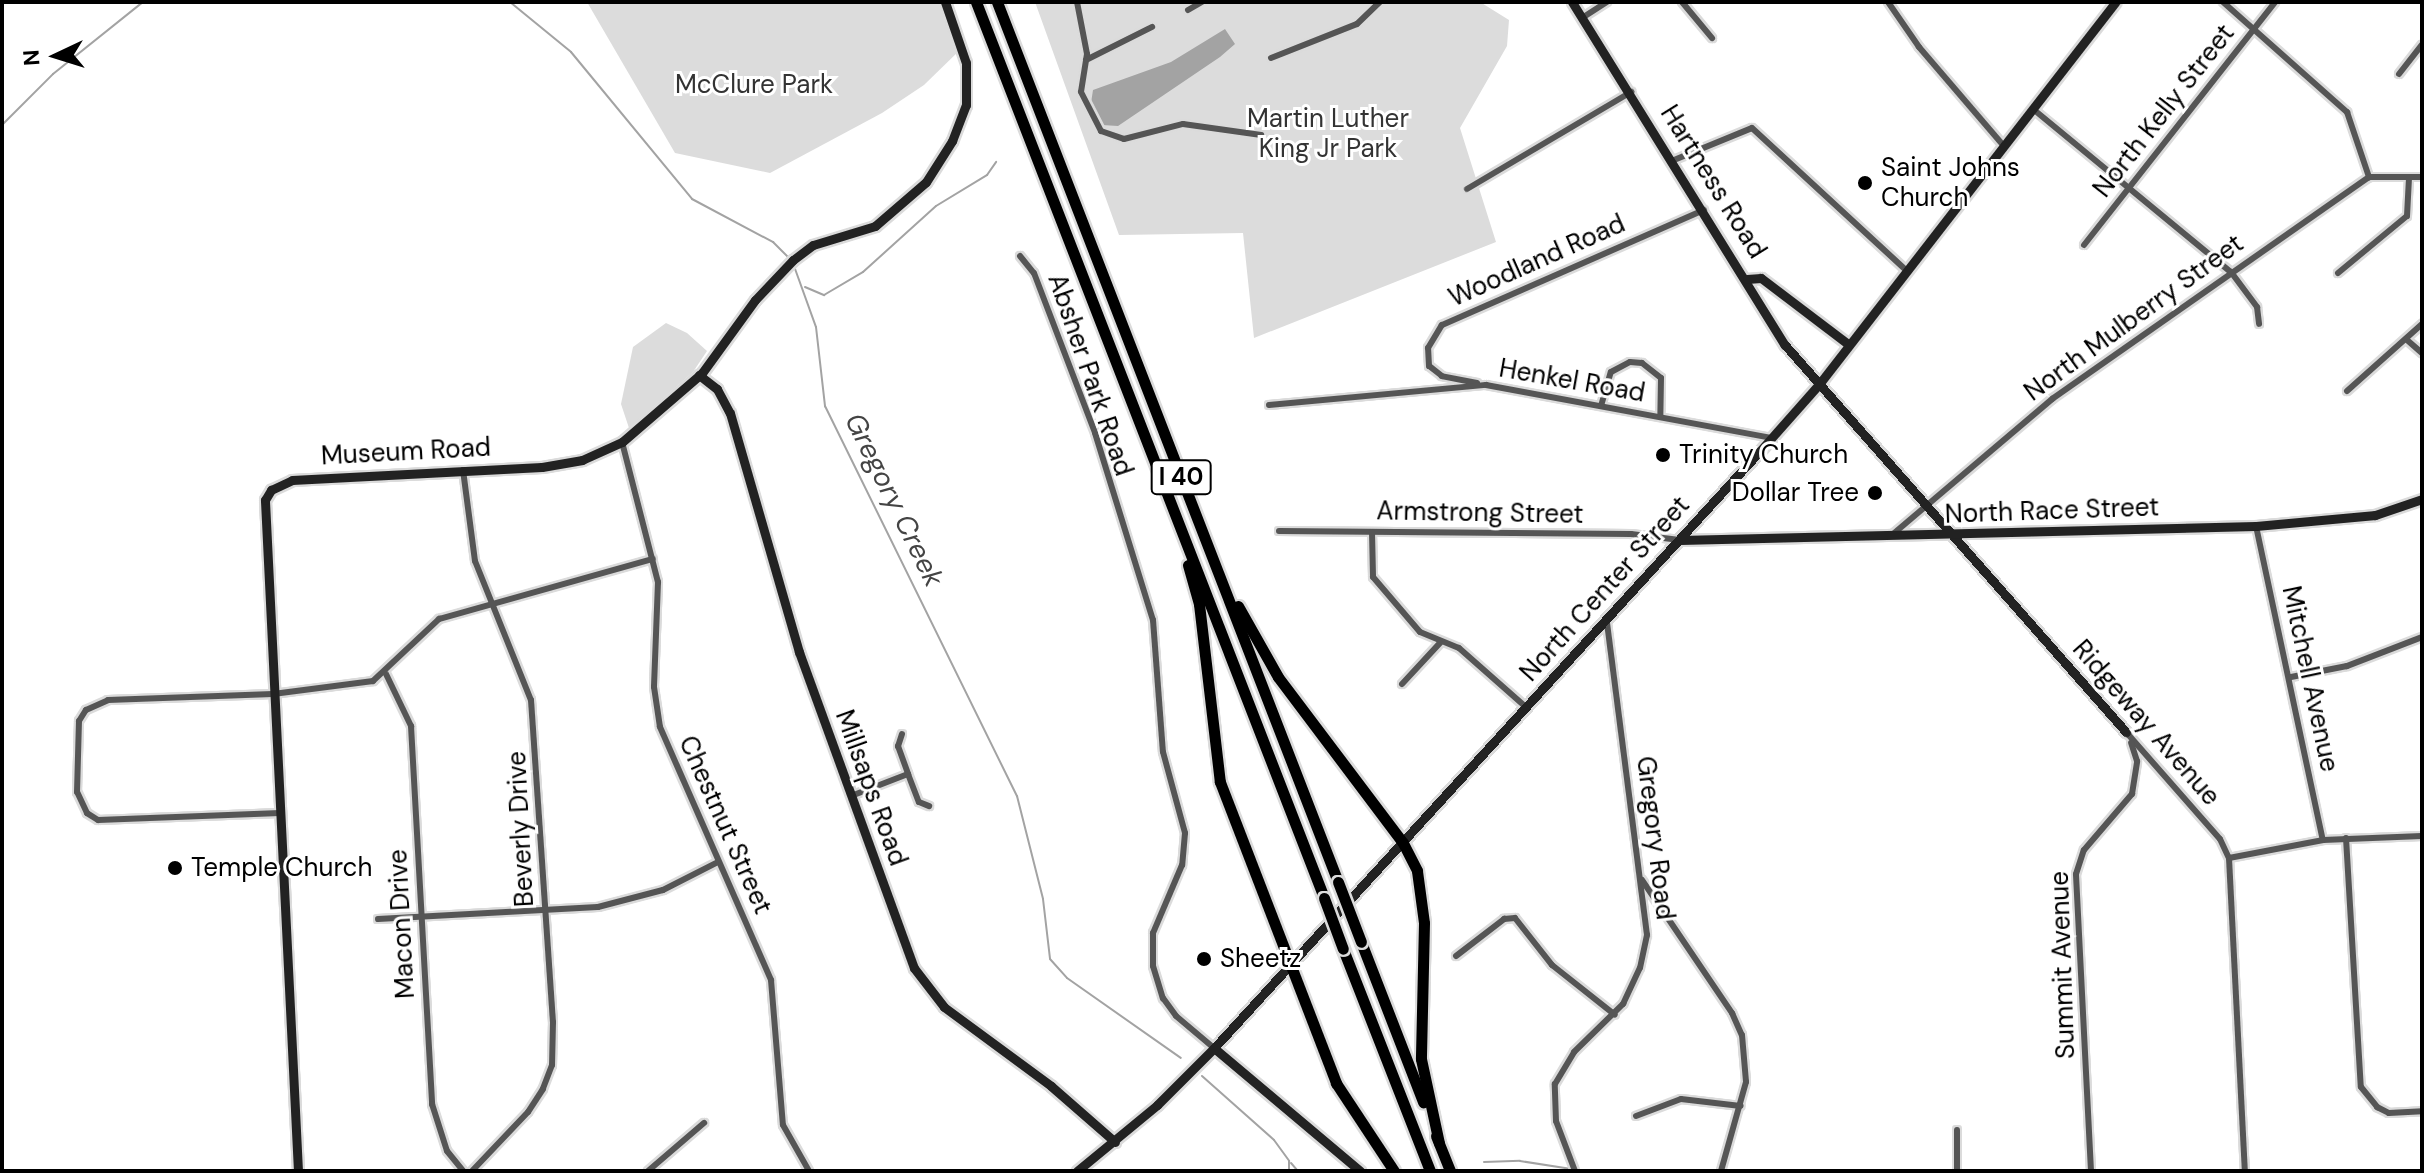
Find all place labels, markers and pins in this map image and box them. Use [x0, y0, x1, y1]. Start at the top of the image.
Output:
place label: Saint Johns Church [1881, 152, 2020, 214]
marker: Saint Johns Church [1856, 174, 1874, 192]
place label: Trinity Church [1679, 439, 1848, 471]
marker: Trinity Church [1654, 446, 1672, 464]
place label: Dollar Tree [1732, 477, 1859, 509]
marker: Dollar Tree [1866, 484, 1884, 502]
place label: Temple Church [191, 852, 372, 884]
marker: Temple Church [166, 859, 184, 877]
place label: Sheetz [1220, 943, 1301, 975]
marker: Sheetz [1195, 950, 1213, 968]

